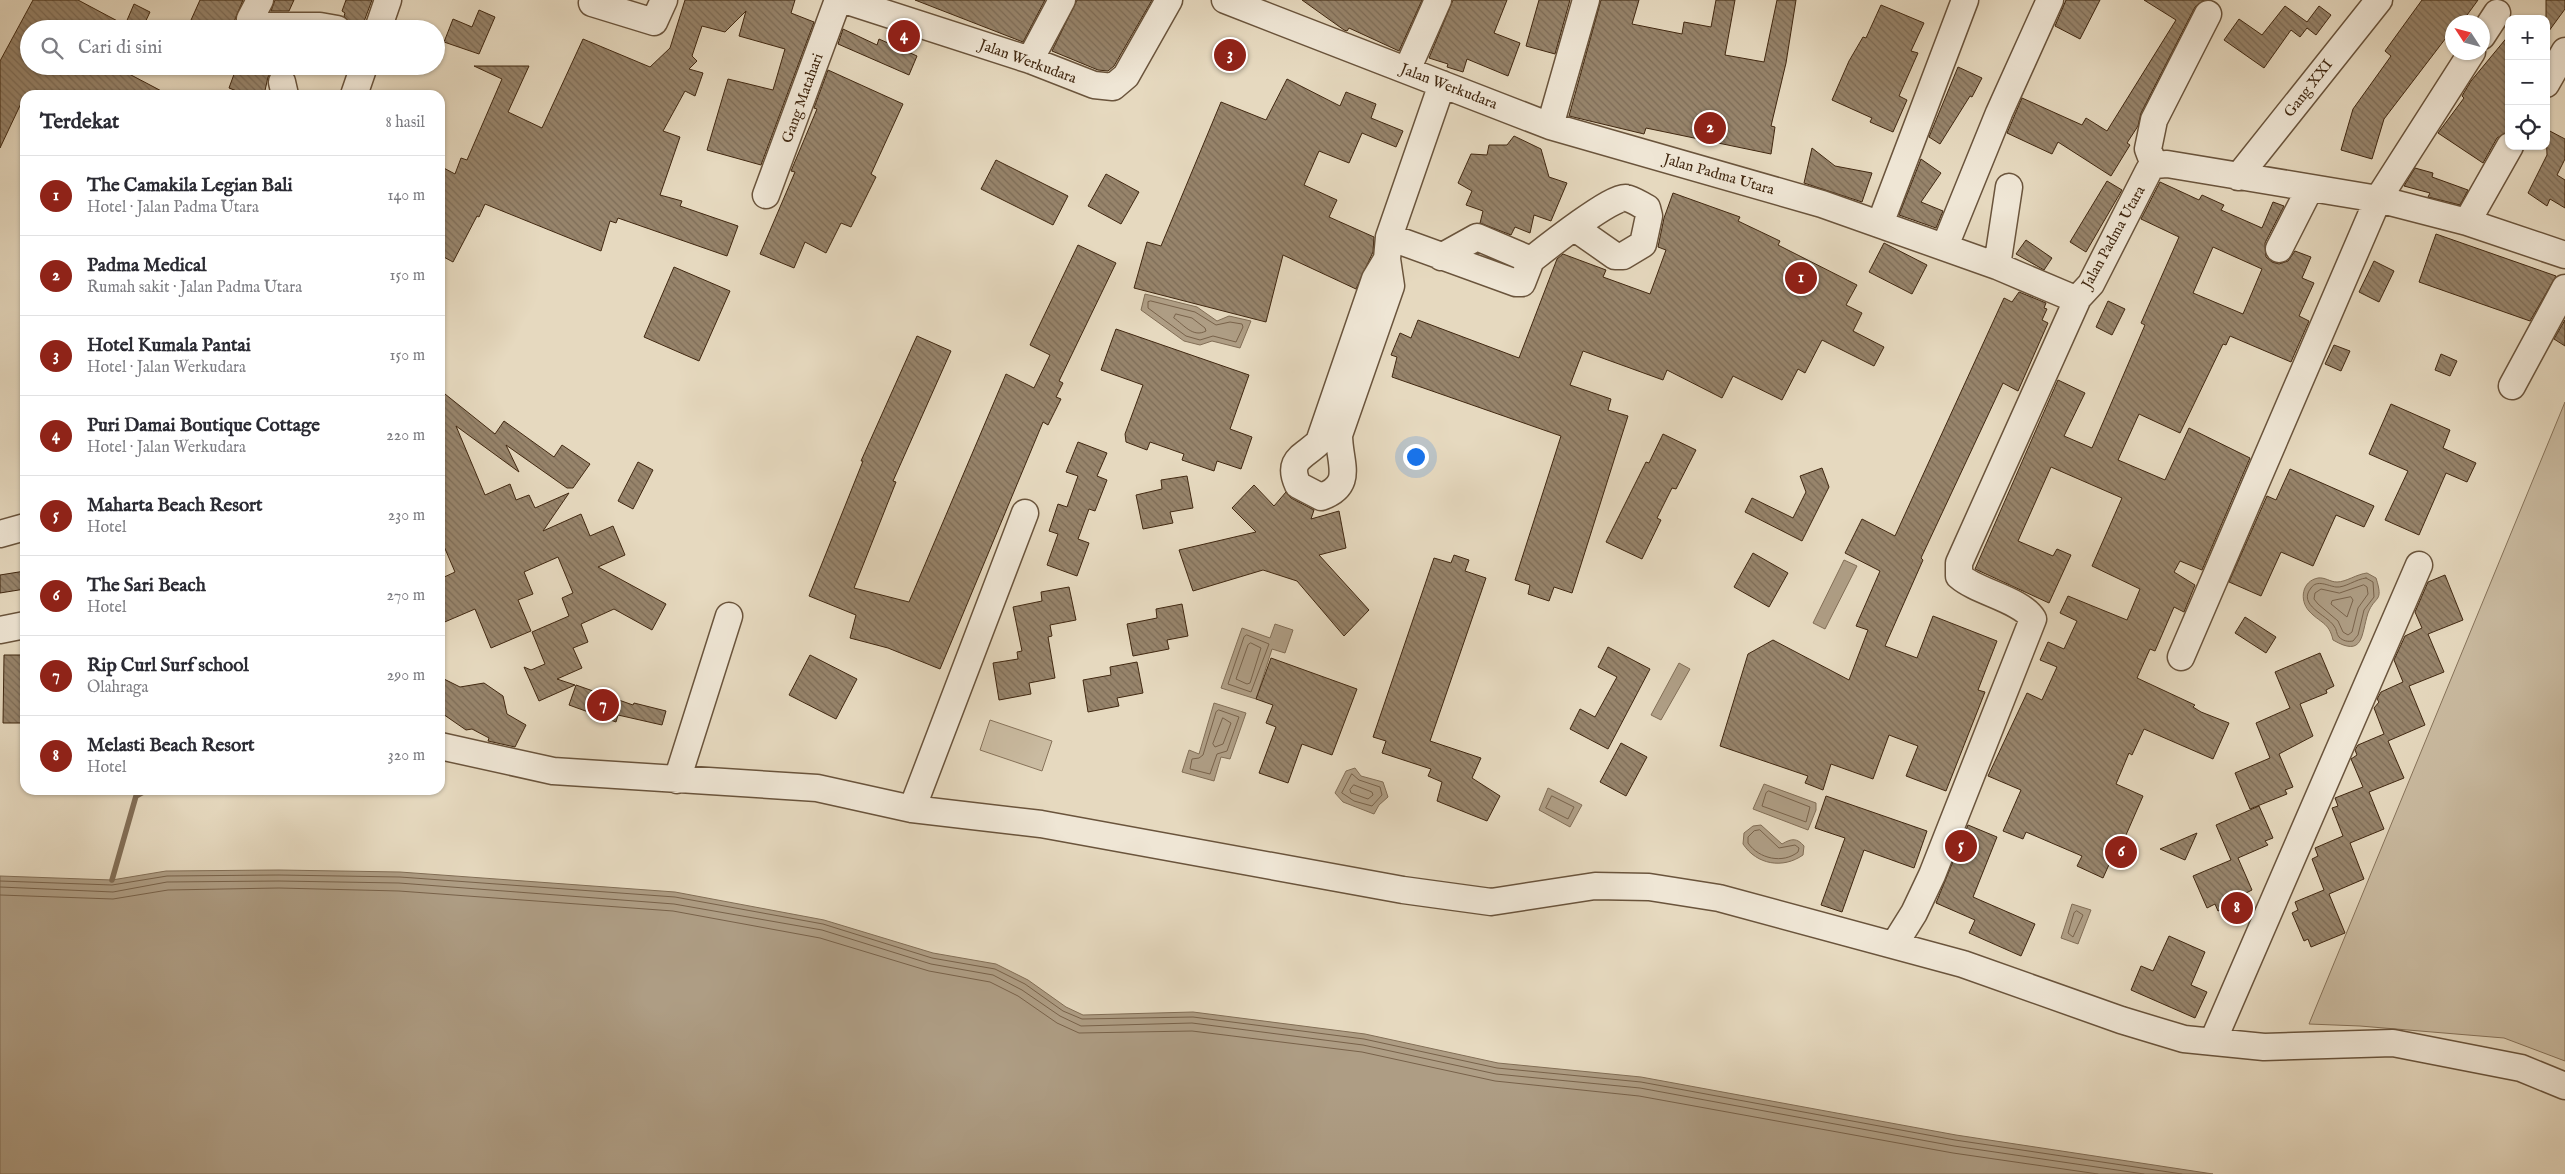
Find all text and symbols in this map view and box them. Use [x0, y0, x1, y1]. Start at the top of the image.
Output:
north arrow [2445, 15, 2490, 60]
map controls [2505, 15, 2550, 150]
button: + [2505, 15, 2550, 60]
pin: 4 [888, 17, 920, 55]
search box [20, 20, 445, 75]
icon: search [38, 34, 66, 62]
street label: Jalan Werkudara [975, 34, 1080, 88]
text: Cari di sini [78, 36, 162, 60]
pin: 3 [1214, 36, 1246, 74]
street label: Gang Matahari [777, 51, 827, 146]
street label: Gang XXI [2280, 55, 2337, 121]
street label: Jalan Werkudara [1396, 59, 1500, 114]
button: − [2505, 60, 2550, 105]
button: locate [2505, 105, 2550, 150]
text: Terdekat [40, 109, 119, 136]
pin: 2 [1694, 109, 1726, 147]
text: 8 hasil [386, 113, 425, 133]
street label: Jalan Padma Utara [1659, 149, 1777, 200]
text: The Camakila Legian Bali [87, 174, 293, 198]
street label: Jalan Padma Utara [2076, 182, 2150, 294]
text: 1 [53, 186, 59, 206]
text: 140 m [387, 186, 425, 206]
text: Hotel · Jalan Padma Utara [87, 198, 259, 218]
text: Padma Medical [87, 254, 206, 278]
pin: 1 [1785, 259, 1817, 297]
text: 2 [52, 266, 60, 286]
text: 150 m [390, 266, 425, 286]
text: Rumah sakit · Jalan Padma Utara [87, 278, 302, 298]
text: Hotel Kumala Pantai [87, 334, 251, 358]
text: 3 [53, 346, 59, 366]
text: 150 m [390, 346, 425, 366]
text: Hotel · Jalan Werkudara [87, 358, 246, 378]
text: Puri Damai Boutique Cottage [87, 414, 320, 438]
text: 4 [52, 426, 60, 446]
text: 220 m [386, 426, 425, 446]
text: Hotel · Jalan Werkudara [87, 438, 246, 458]
your location [1403, 444, 1429, 470]
text: Maharta Beach Resort [87, 494, 263, 518]
text: 5 [53, 506, 59, 526]
text: 230 m [388, 506, 425, 526]
text: Hotel [87, 518, 126, 538]
text: The Sari Beach [87, 574, 206, 598]
text: 6 [53, 586, 59, 606]
text: 270 m [386, 586, 425, 606]
text: Hotel [87, 598, 126, 618]
text: Rip Curl Surf school [87, 654, 249, 678]
text: 7 [52, 666, 60, 686]
text: 290 m [387, 666, 425, 686]
text: Olahraga [87, 678, 148, 698]
pin: 7 [587, 686, 619, 724]
text: Melasti Beach Resort [87, 734, 255, 758]
text: 8 [53, 746, 59, 766]
text: 320 m [388, 746, 425, 766]
text: Hotel [87, 758, 126, 778]
pin: 5 [1945, 827, 1977, 865]
pin: 6 [2105, 833, 2137, 871]
pin: 8 [2221, 889, 2253, 927]

